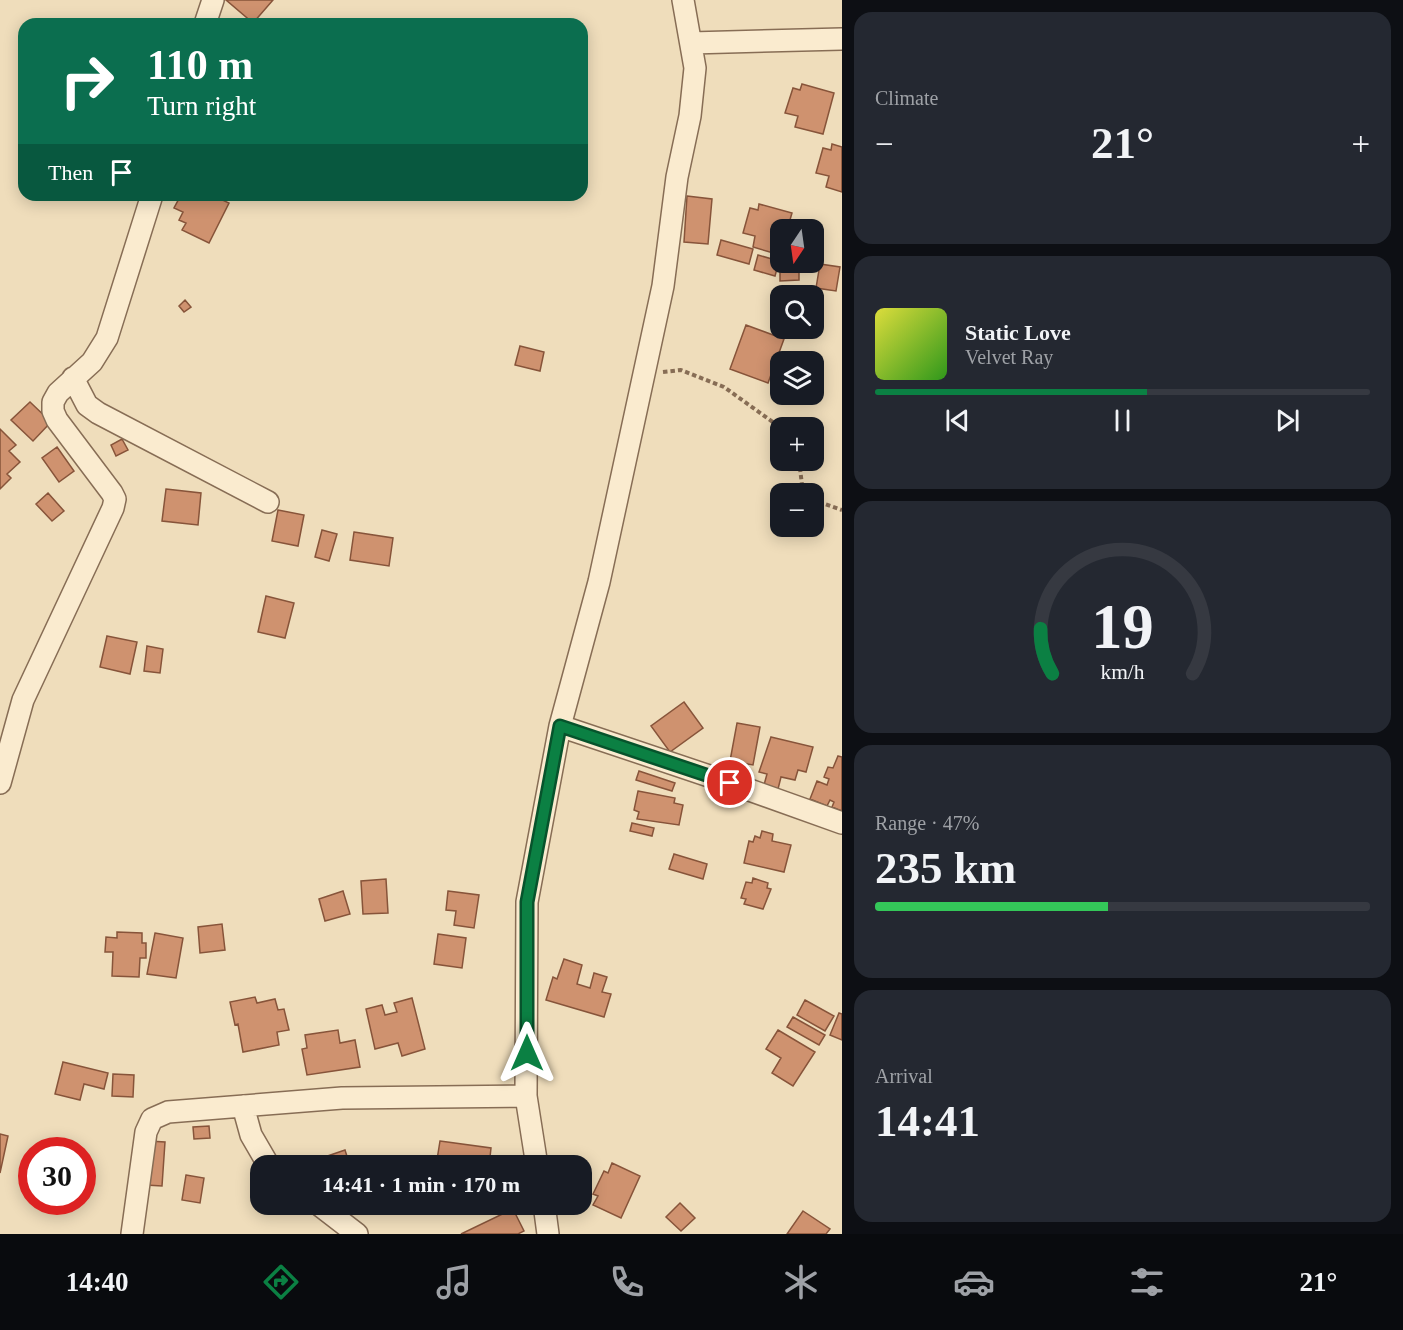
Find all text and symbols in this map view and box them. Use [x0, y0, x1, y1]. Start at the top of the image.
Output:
icon: right [48, 42, 126, 120]
text: 110 m [147, 42, 253, 88]
text: Climate [875, 87, 938, 109]
text: Turn right [147, 91, 256, 121]
text: 21° [1091, 118, 1154, 168]
text: − [875, 126, 894, 162]
text: + [1351, 126, 1370, 162]
icon: arrive [105, 156, 138, 189]
text: Then [48, 160, 93, 185]
north arrow [770, 219, 824, 273]
map controls [770, 219, 824, 537]
button: search [770, 285, 824, 339]
text: Static Love [965, 320, 1071, 345]
text: Velvet Ray [965, 346, 1053, 368]
button: layers [770, 351, 824, 405]
icon: previous [941, 404, 974, 437]
icon: pause [1106, 404, 1139, 437]
icon: next [1271, 404, 1304, 437]
button: + [770, 417, 824, 471]
button: − [770, 483, 824, 537]
text: 19 [1091, 592, 1154, 661]
text: km/h [1100, 660, 1145, 684]
pin [704, 757, 755, 808]
icon: arrive [713, 766, 746, 799]
text: Range · 47% [875, 812, 979, 834]
text: 235 km [875, 843, 1016, 893]
position arrow [495, 1021, 559, 1085]
text: Arrival [875, 1065, 933, 1087]
text: 14:41 [875, 1096, 980, 1146]
speed limit sign: 30 [18, 1137, 96, 1215]
text: 14:41 · 1 min · 170 m [322, 1172, 520, 1197]
icon: directions [260, 1261, 302, 1303]
icon: music [433, 1261, 475, 1303]
icon: phone [606, 1261, 648, 1303]
icon: climate [780, 1261, 822, 1303]
icon: car [953, 1261, 995, 1303]
icon: filters [1126, 1261, 1168, 1303]
text: 14:40 [66, 1267, 129, 1297]
text: 21° [1299, 1267, 1337, 1297]

